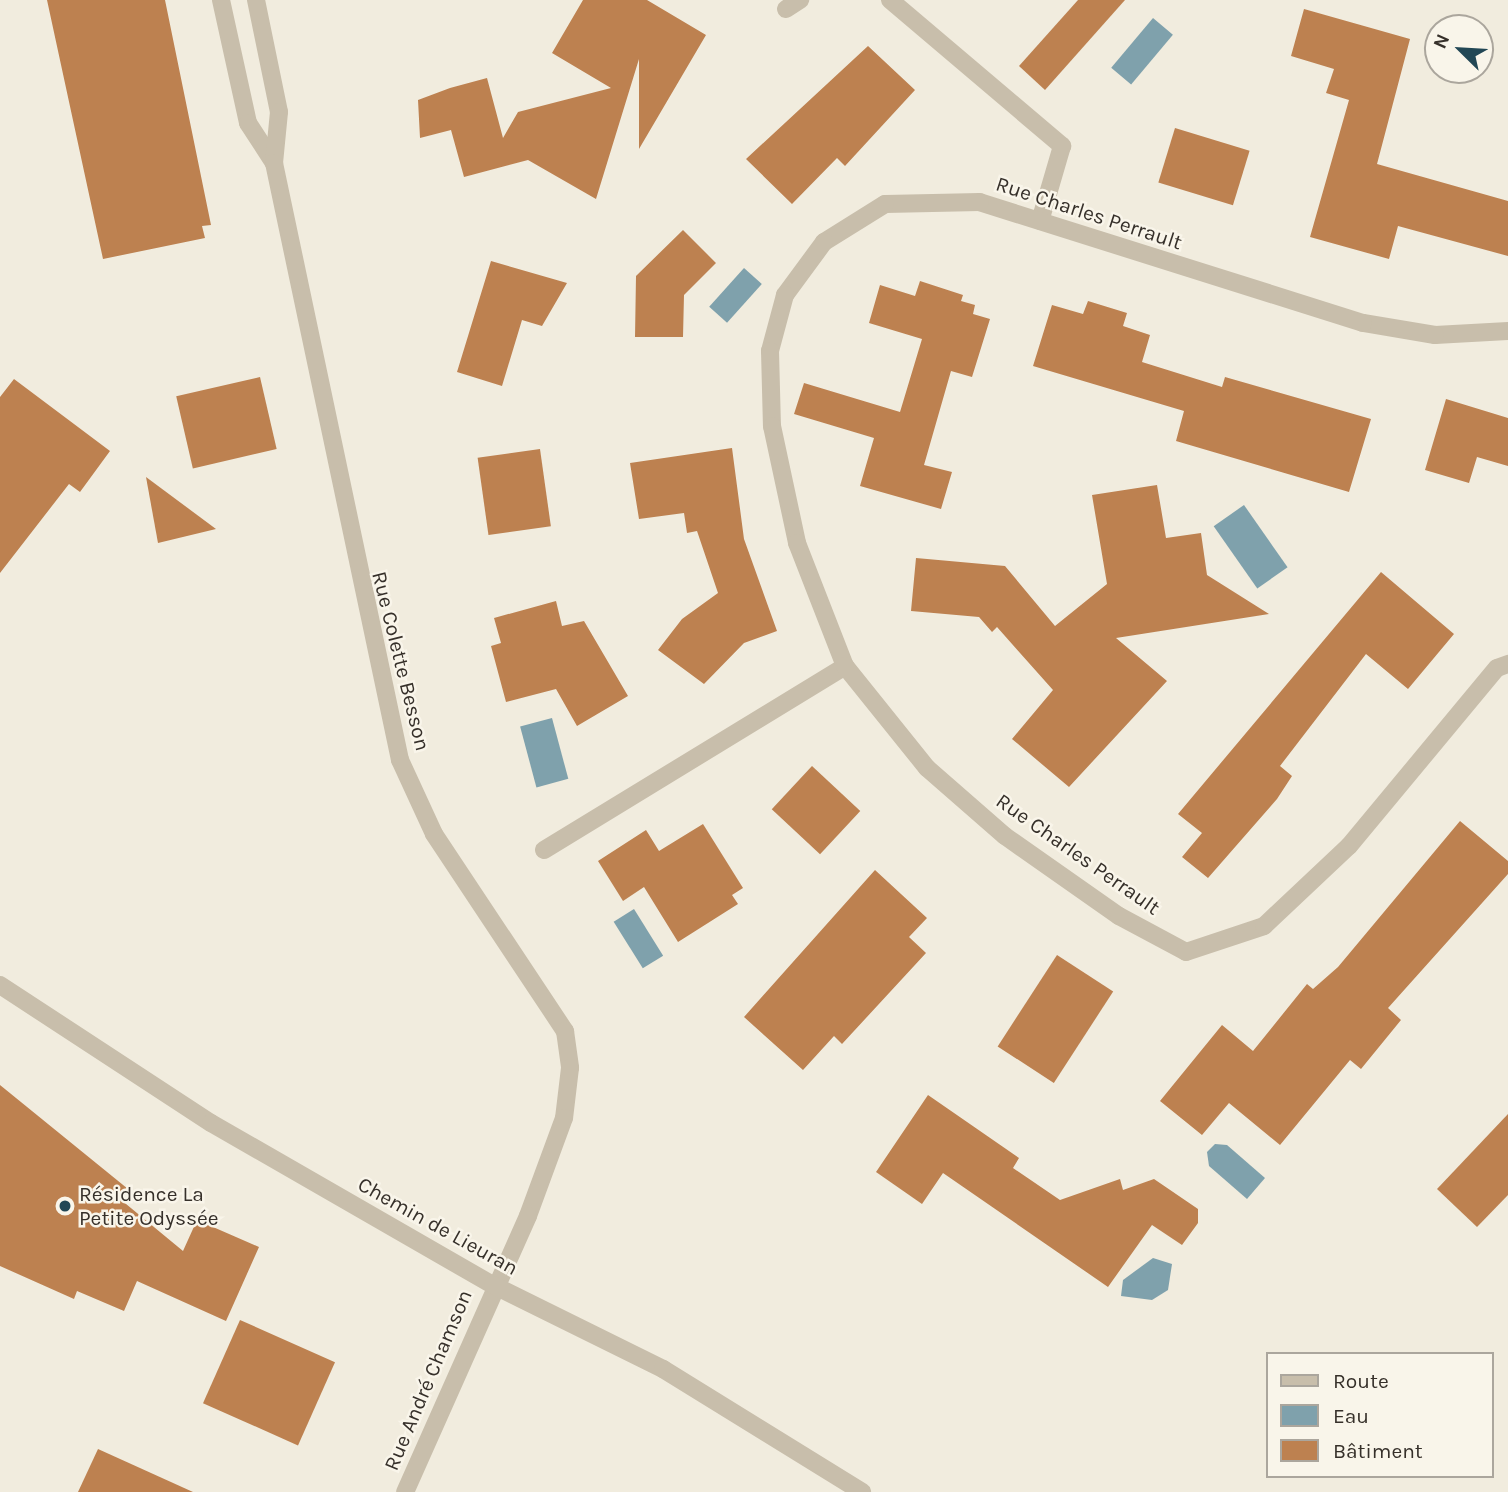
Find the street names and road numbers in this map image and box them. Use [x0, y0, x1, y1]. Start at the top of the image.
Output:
street label: Rue Charles Perrault [993, 171, 1185, 255]
street label: Rue Colette Besson [367, 569, 435, 753]
street label: Rue Charles Perrault [991, 788, 1165, 920]
street label: Chemin de Lieuran [353, 1171, 523, 1281]
street label: Rue André Chamson [379, 1286, 477, 1474]

